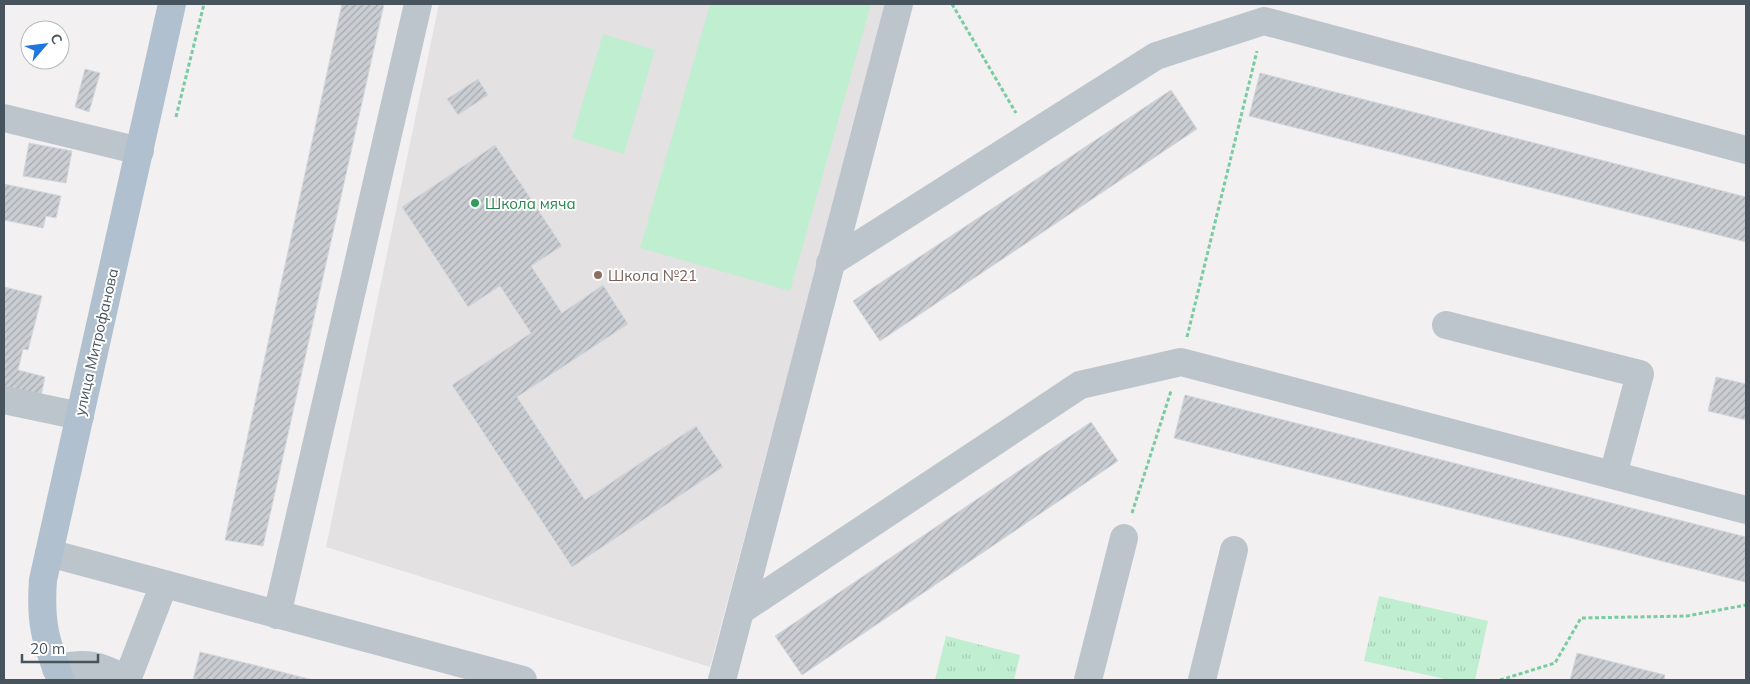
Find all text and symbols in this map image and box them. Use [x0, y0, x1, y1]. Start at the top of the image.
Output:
north arrow [20, 20, 70, 70]
text: С [46, 30, 67, 47]
place label: Школа мяча [485, 194, 576, 213]
marker: Школа мяча [469, 197, 481, 209]
street label: улица Митрофанова [70, 266, 122, 418]
place label: Школа №21 [608, 266, 697, 285]
marker: Школа №21 [592, 269, 604, 281]
scale bar [22, 632, 99, 664]
text: 20 m [30, 639, 65, 658]

